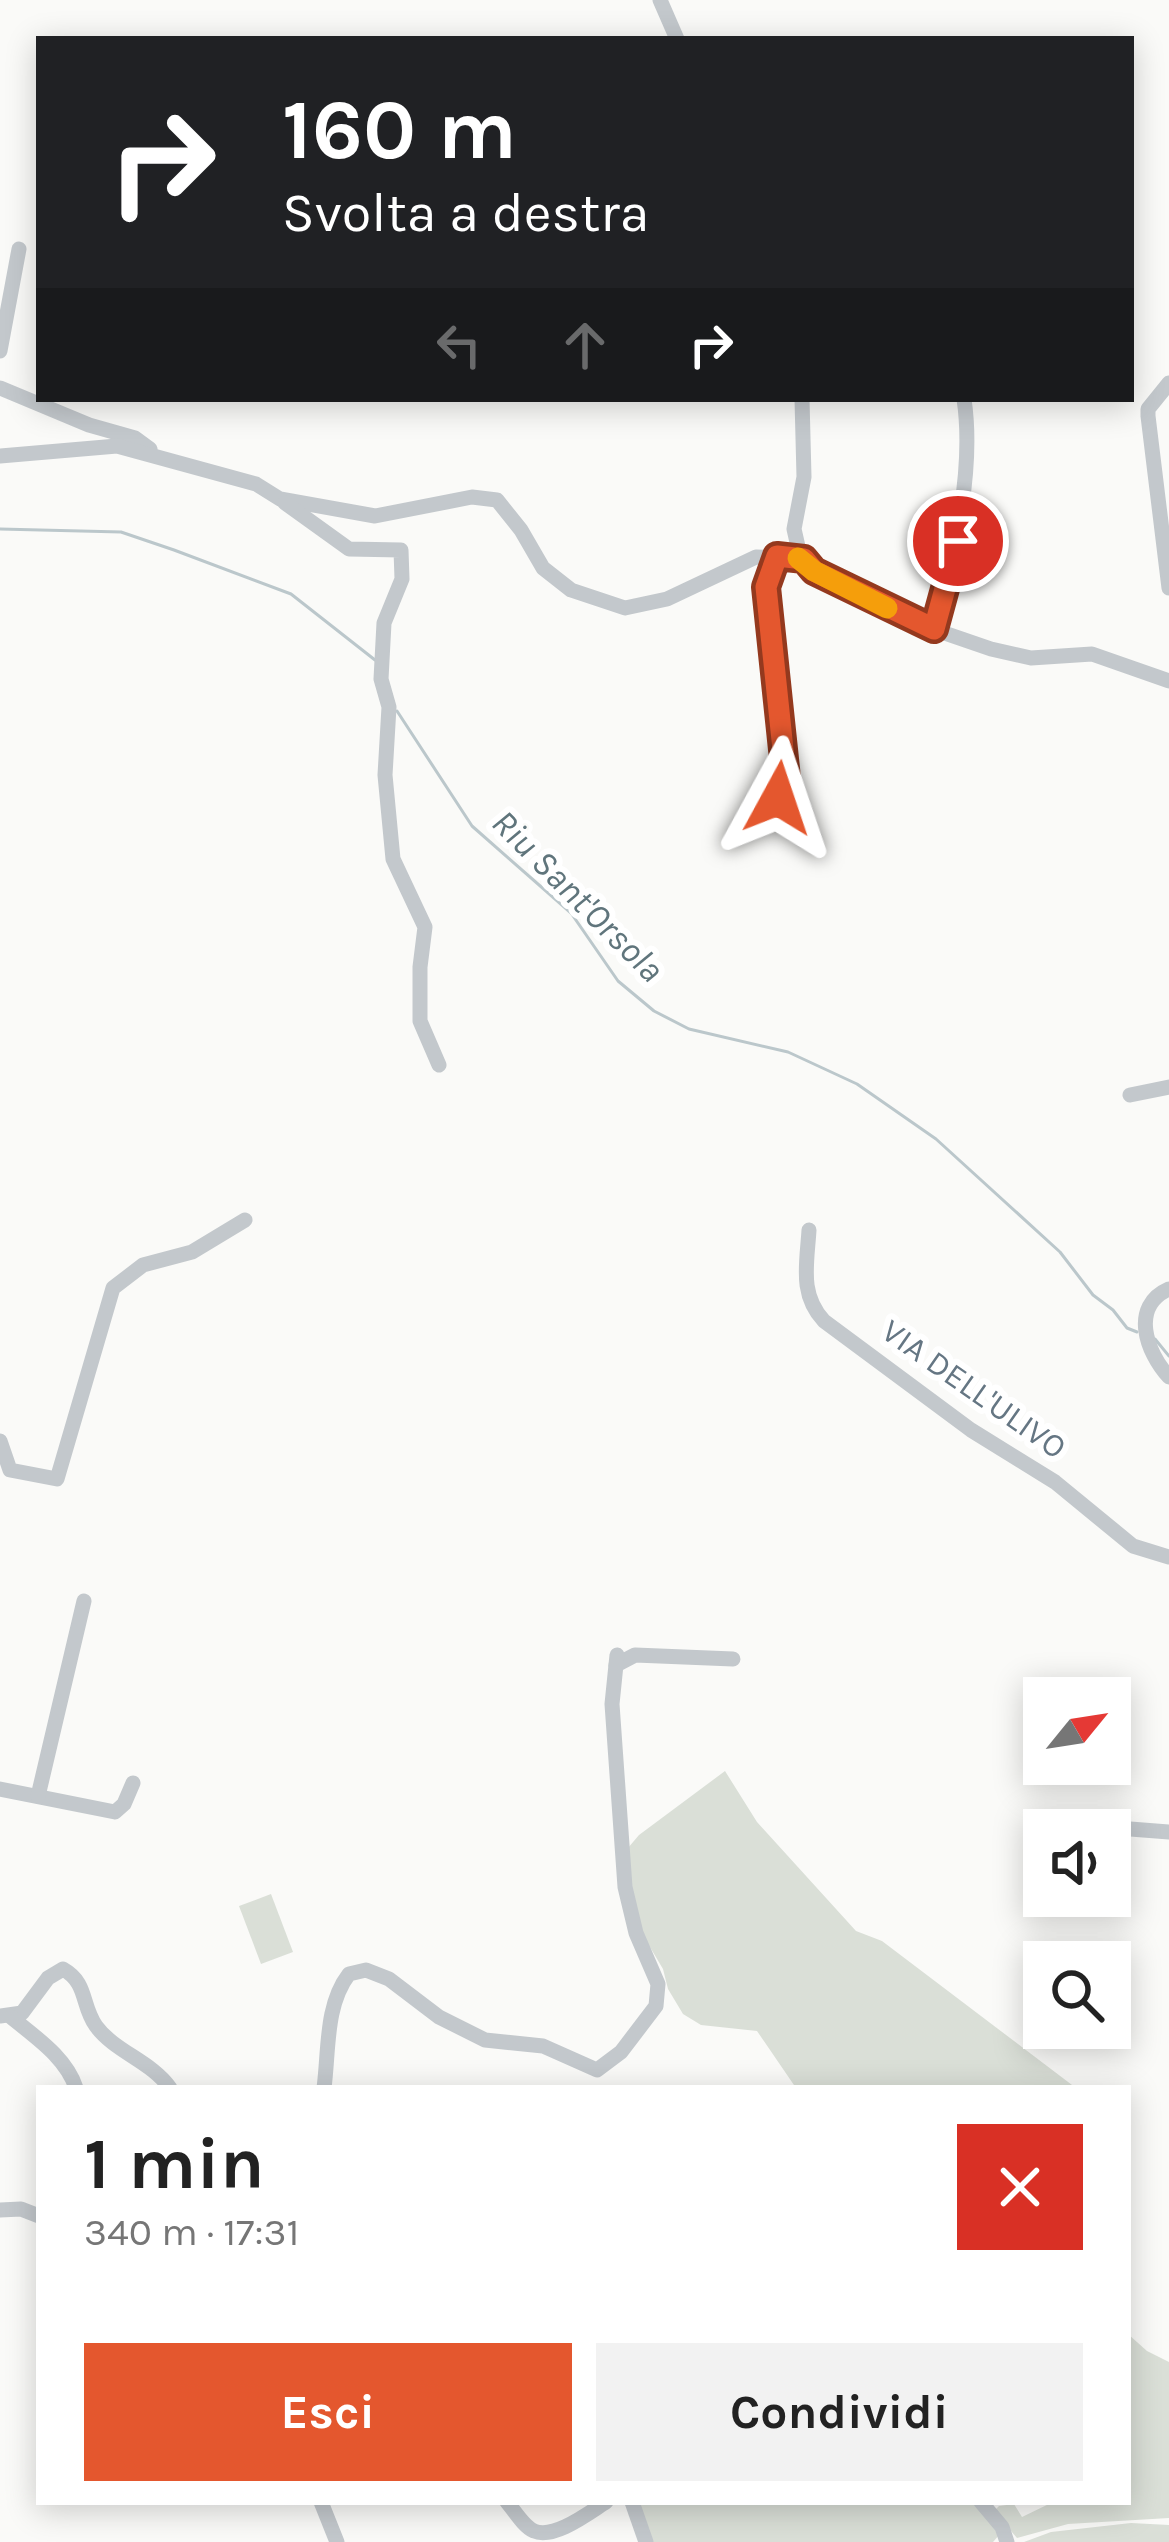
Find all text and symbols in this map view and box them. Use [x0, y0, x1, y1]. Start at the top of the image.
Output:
text: 160 m [282, 81, 517, 179]
icon: right [84, 84, 240, 240]
text: Svolta a destra [282, 181, 649, 245]
icon: left [426, 312, 492, 378]
icon: ahead [552, 312, 618, 378]
icon: right [678, 312, 744, 378]
pin [907, 490, 1009, 592]
icon: arrive [925, 508, 991, 574]
position arrow [715, 735, 841, 861]
water label: Riu Sant'Orsola [483, 801, 673, 991]
street label: VIA DELL'ULIVO [875, 1311, 1073, 1467]
north arrow [1023, 1677, 1131, 1785]
map controls [1023, 1677, 1131, 2049]
button: sound [1023, 1809, 1131, 1917]
button: search [1023, 1941, 1131, 2049]
text: 1 min [84, 2122, 265, 2206]
button: close [957, 2124, 1083, 2250]
text: 340 m · 17:31 [84, 2209, 299, 2255]
button: Esci [84, 2343, 572, 2481]
button: Condividi [596, 2343, 1083, 2481]

